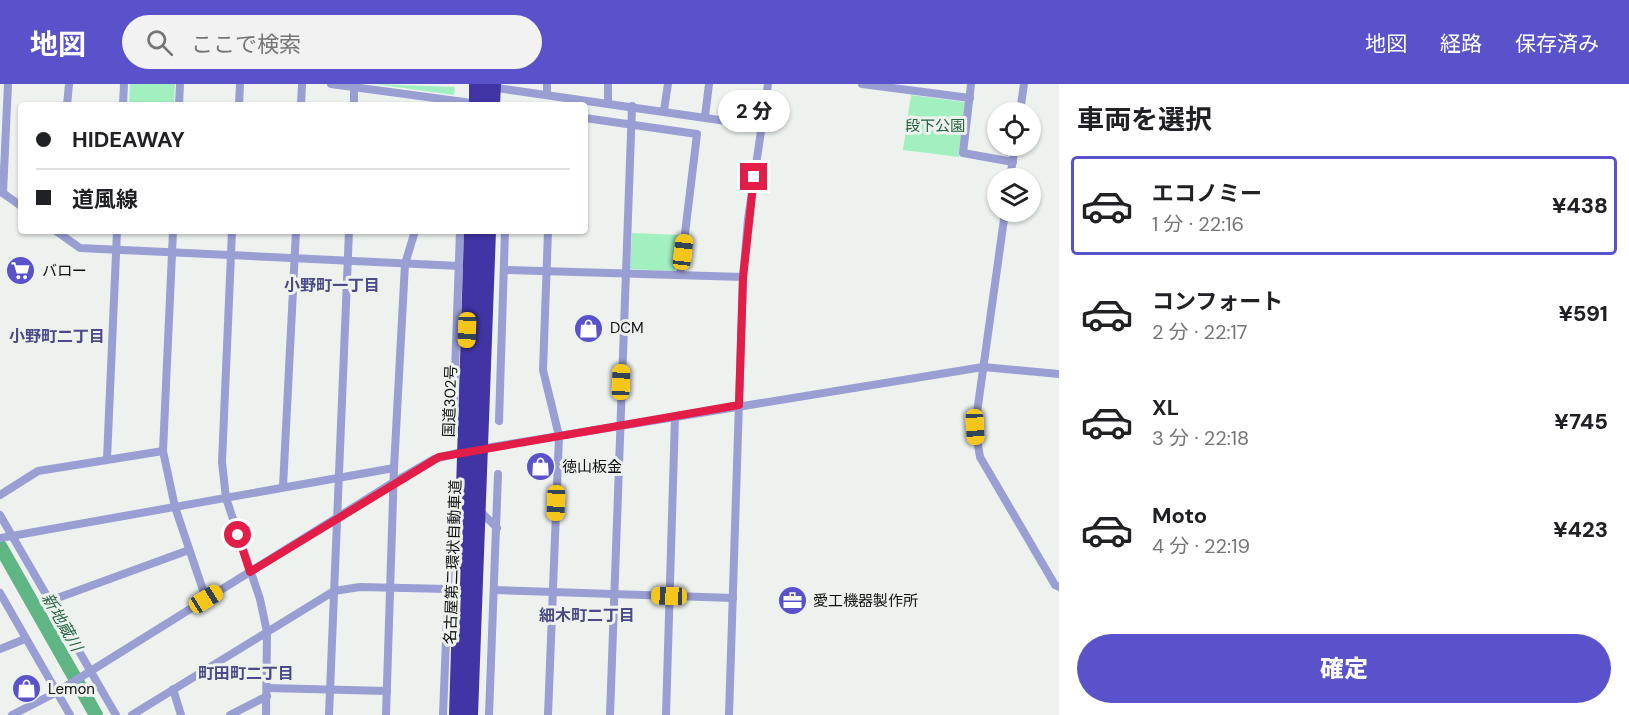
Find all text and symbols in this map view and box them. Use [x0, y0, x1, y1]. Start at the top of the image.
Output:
search box [122, 15, 542, 69]
text: 地図 [30, 26, 86, 63]
icon: search [143, 26, 176, 59]
text: ここで検索 [191, 30, 301, 59]
text: 地図 [1365, 30, 1407, 58]
text: 経路 [1440, 30, 1482, 58]
text: 保存済み [1515, 30, 1599, 58]
callout: 2 分 [718, 90, 790, 132]
text: 2 分 [736, 98, 772, 124]
map controls [987, 102, 1041, 222]
button: locate [987, 102, 1041, 156]
text: 車両を選択 [1077, 102, 1212, 137]
park label: 段下公園 [905, 116, 965, 136]
text: HIDEAWAY [72, 125, 185, 154]
route end [740, 163, 767, 190]
button: layers [987, 168, 1041, 222]
icon: car [1080, 179, 1134, 233]
text: エコノミー [1152, 179, 1262, 208]
text: 道風線 [72, 185, 138, 214]
text: ¥438 [1552, 191, 1608, 220]
text: 1 分 · 22:16 [1152, 211, 1244, 237]
car [672, 233, 694, 271]
supermarket icon: バロー [5, 255, 37, 287]
place label: バロー [42, 261, 87, 281]
district label: 小野町一丁目 [284, 275, 380, 296]
icon: car [1080, 287, 1134, 341]
text: コンフォート [1152, 287, 1283, 316]
text: ¥591 [1558, 299, 1608, 328]
car [457, 312, 477, 348]
shop icon: DCM [573, 312, 605, 344]
place label: DCM [610, 318, 644, 338]
text: 2 分 · 22:17 [1152, 319, 1247, 345]
district label: 小野町二丁目 [9, 326, 105, 347]
street label: 国道302号 [439, 364, 461, 438]
car [611, 364, 631, 400]
text: XL [1152, 393, 1179, 422]
icon: car [1080, 395, 1134, 449]
text: ¥745 [1554, 407, 1608, 436]
car [965, 409, 985, 445]
text: 3 分 · 22:18 [1152, 425, 1249, 451]
shop icon: 徳山板金 [525, 451, 557, 483]
place label: 徳山板金 [562, 457, 622, 477]
street label: 名古屋第二環状自動車道 [440, 479, 466, 645]
car [546, 485, 566, 521]
text: Moto [1152, 501, 1207, 530]
icon: car [1080, 503, 1134, 557]
text: ¥423 [1553, 515, 1608, 544]
route start [224, 521, 251, 548]
text: 4 分 · 22:19 [1152, 533, 1250, 559]
car [186, 582, 226, 616]
office icon: 愛工機器製作所 [776, 585, 808, 617]
car [651, 586, 687, 606]
water label: 新地蔵川 [37, 589, 88, 657]
place label: 愛工機器製作所 [813, 591, 918, 611]
district label: 細木町二丁目 [539, 605, 635, 626]
button: 確定 [1077, 634, 1611, 703]
district label: 町田町二丁目 [198, 663, 294, 684]
shop icon: Lemon [11, 673, 43, 705]
place label: Lemon [48, 679, 95, 699]

